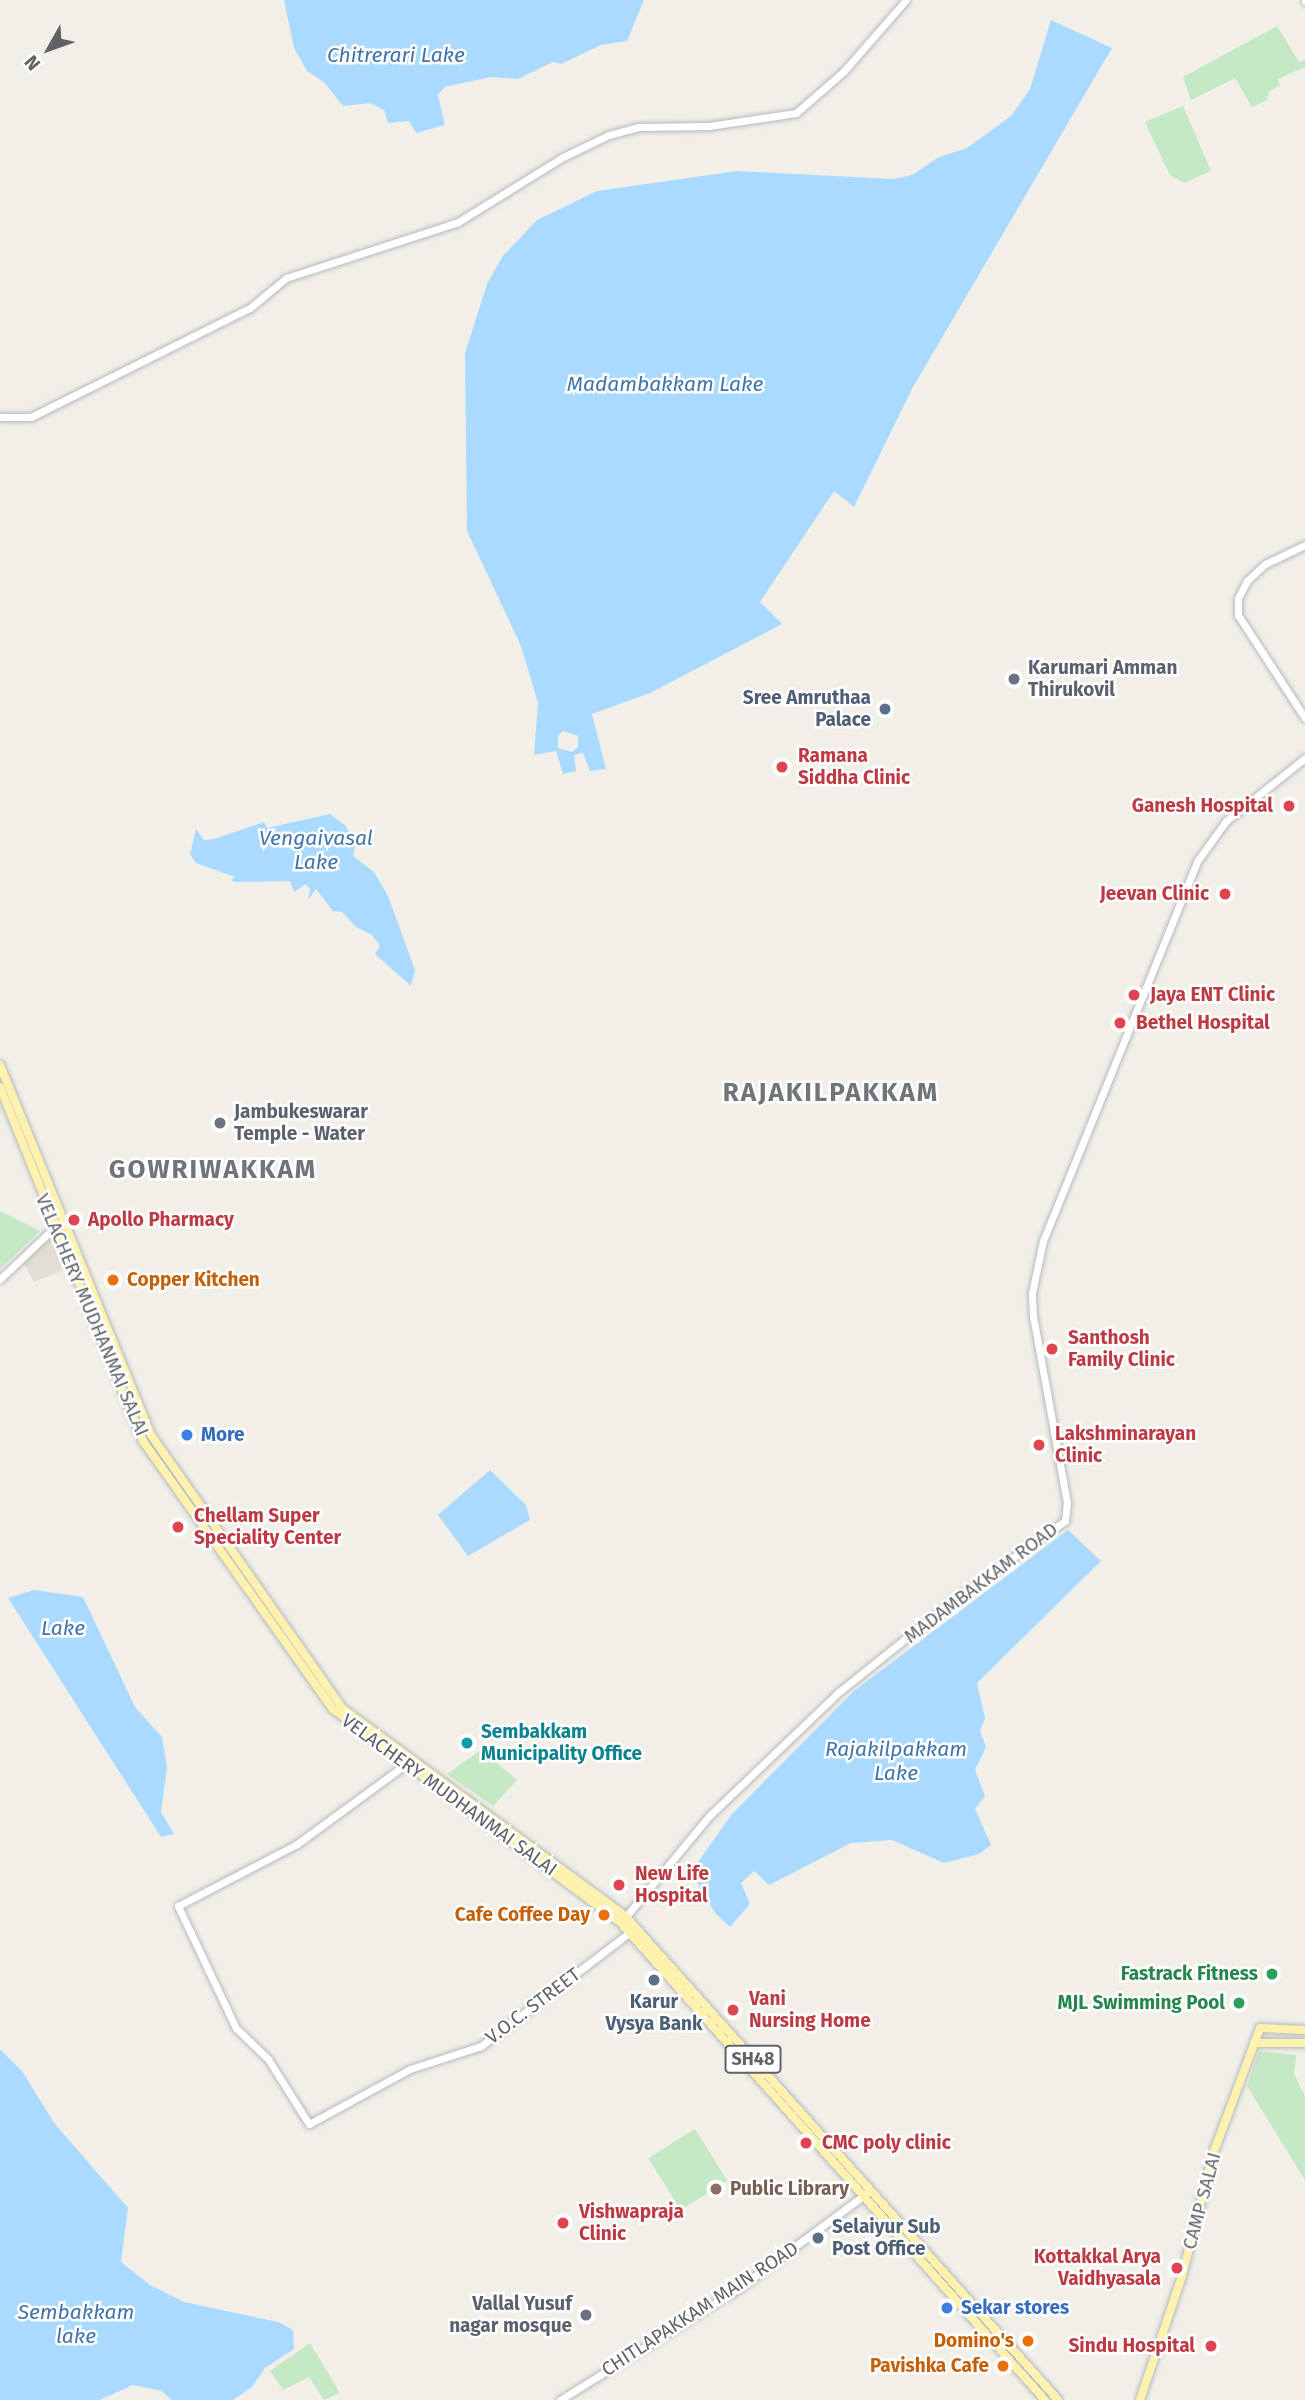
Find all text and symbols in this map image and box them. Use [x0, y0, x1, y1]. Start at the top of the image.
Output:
north arrow [14, 14, 84, 84]
water label: Chitrerari Lake [327, 42, 465, 68]
text: N [20, 51, 45, 75]
water label: Madambakkam Lake [567, 371, 763, 397]
place label: Karumari Amman Thirukovil [1028, 657, 1177, 701]
marker: Karumari Amman Thirukovil [1006, 671, 1022, 687]
place label: Sree Amruthaa Palace [743, 687, 871, 731]
marker: Sree Amruthaa Palace [877, 701, 893, 717]
place label: Ramana Siddha Clinic [798, 745, 910, 789]
marker: Ramana Siddha Clinic [772, 757, 792, 777]
place label: Ganesh Hospital [1132, 795, 1273, 817]
marker: Ganesh Hospital [1279, 796, 1299, 816]
water label: Vengaivasal Lake [259, 825, 373, 875]
place label: Jeevan Clinic [1100, 883, 1209, 905]
marker: Jeevan Clinic [1215, 884, 1235, 904]
place label: Jaya ENT Clinic [1150, 984, 1275, 1006]
marker: Jaya ENT Clinic [1124, 985, 1144, 1005]
place label: Bethel Hospital [1136, 1012, 1270, 1034]
marker: Bethel Hospital [1110, 1013, 1130, 1033]
district label: RAJAKILPAKKAM [724, 1077, 938, 1109]
place label: Jambukeswarar Temple - Water [234, 1101, 368, 1145]
marker: Jambukeswarar Temple - Water [212, 1115, 228, 1131]
district label: GOWRIWAKKAM [110, 1154, 316, 1186]
street label: VELACHERY MUDHANMAI SALAI [31, 1190, 153, 1440]
place label: Apollo Pharmacy [88, 1209, 234, 1231]
marker: Apollo Pharmacy [66, 1212, 82, 1228]
place label: Copper Kitchen [127, 1269, 260, 1291]
marker: Copper Kitchen [105, 1272, 121, 1288]
place label: Santhosh Family Clinic [1068, 1327, 1175, 1371]
marker: Santhosh Family Clinic [1042, 1339, 1062, 1359]
place label: Lakshminarayan Clinic [1055, 1423, 1196, 1467]
place label: More [201, 1424, 245, 1446]
marker: More [179, 1427, 195, 1443]
marker: Lakshminarayan Clinic [1029, 1435, 1049, 1455]
place label: Chellam Super Speciality Center [194, 1505, 341, 1549]
marker: Chellam Super Speciality Center [168, 1517, 188, 1537]
street label: MADAMBAKKAM ROAD [900, 1518, 1062, 1648]
water label: Lake [41, 1615, 85, 1641]
street label: VELACHERY MUDHANMAI SALAI [337, 1709, 561, 1881]
place label: Sembakkam Municipality Office [481, 1721, 642, 1765]
marker: Sembakkam Municipality Office [459, 1735, 475, 1751]
water label: Rajakilpakkam Lake [825, 1736, 967, 1786]
place label: New Life Hospital [635, 1863, 709, 1907]
marker: New Life Hospital [609, 1875, 629, 1895]
place label: Cafe Coffee Day [455, 1904, 590, 1926]
marker: Cafe Coffee Day [596, 1907, 612, 1923]
street label: V.O.C. STREET [481, 1963, 585, 2049]
place label: Fastrack Fitness [1121, 1963, 1258, 1985]
marker: Fastrack Fitness [1264, 1966, 1280, 1982]
marker: Karur Vysya Bank [646, 1972, 662, 1988]
place label: Vani Nursing Home [749, 1988, 871, 2032]
place label: Karur Vysya Bank [605, 1991, 703, 2035]
place label: MJL Swimming Pool [1057, 1992, 1225, 2014]
marker: MJL Swimming Pool [1231, 1995, 1247, 2011]
marker: Vani Nursing Home [723, 2000, 743, 2020]
road number: SH48 [723, 2045, 783, 2074]
place label: CMC poly clinic [822, 2132, 951, 2154]
marker: CMC poly clinic [796, 2133, 816, 2153]
street label: CAMP SALAI [1178, 2150, 1226, 2252]
place label: Public Library [730, 2178, 849, 2200]
marker: Public Library [708, 2181, 724, 2197]
place label: Vishwapraja Clinic [579, 2201, 684, 2245]
marker: Vishwapraja Clinic [553, 2213, 573, 2233]
place label: Selaiyur Sub Post Office [832, 2216, 941, 2260]
marker: Selaiyur Sub Post Office [810, 2230, 826, 2246]
street label: CHITLAPAKKAM MAIN ROAD [597, 2237, 803, 2381]
place label: Kottakkal Arya Vaidhyasala [1034, 2246, 1161, 2290]
marker: Kottakkal Arya Vaidhyasala [1167, 2258, 1187, 2278]
place label: Vallal Yusuf nagar mosque [449, 2293, 572, 2337]
place label: Sekar stores [961, 2297, 1069, 2319]
water label: Sembakkam lake [18, 2299, 134, 2349]
marker: Sekar stores [939, 2300, 955, 2316]
marker: Vallal Yusuf nagar mosque [578, 2307, 594, 2323]
place label: Domino's [934, 2330, 1014, 2352]
marker: Domino's [1020, 2333, 1036, 2349]
place label: Sindu Hospital [1068, 2335, 1195, 2357]
marker: Sindu Hospital [1201, 2336, 1221, 2356]
place label: Pavishka Cafe [870, 2355, 989, 2377]
marker: Pavishka Cafe [995, 2358, 1011, 2374]

